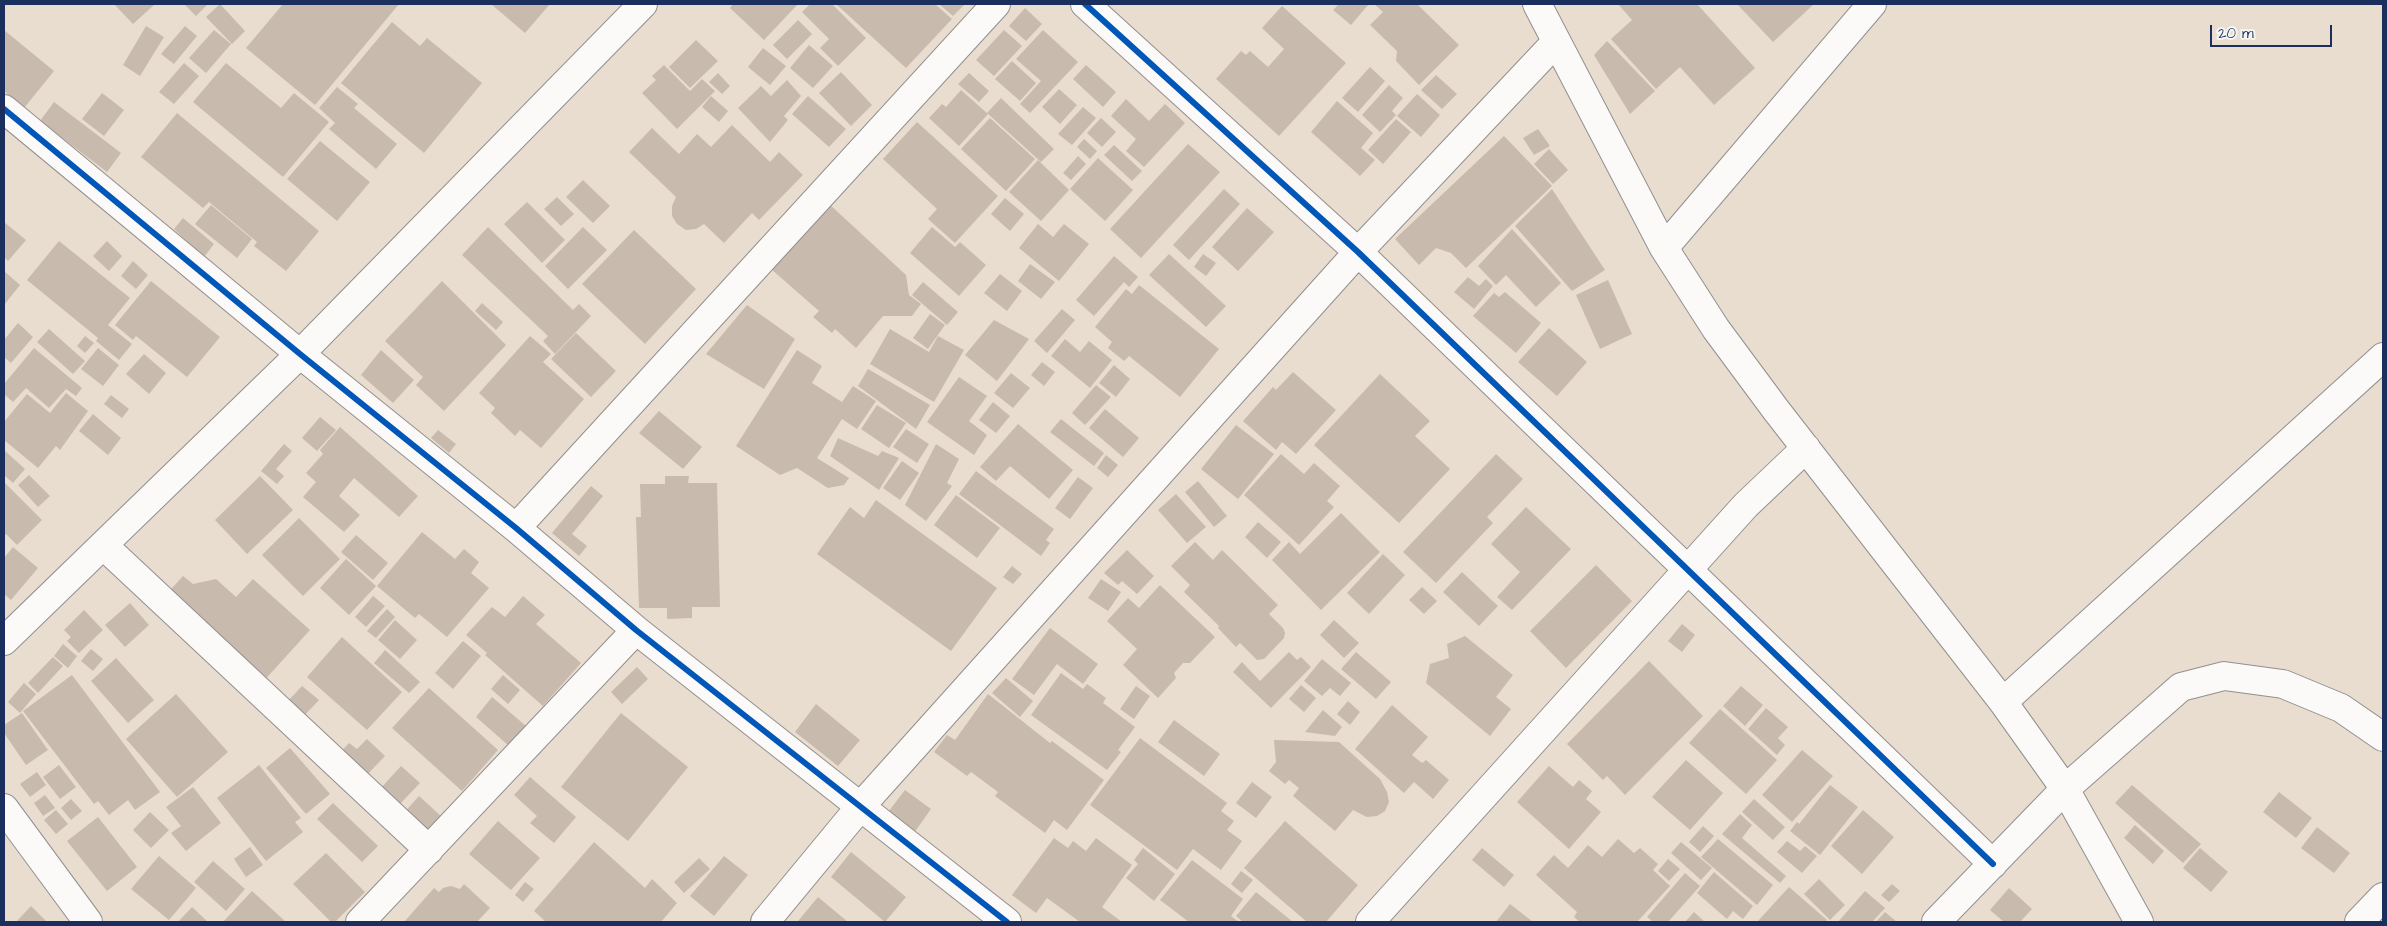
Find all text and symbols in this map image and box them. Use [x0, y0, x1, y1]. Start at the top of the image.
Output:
scale bar [2212, 15, 2334, 47]
text: 20 m [2218, 23, 2254, 44]

